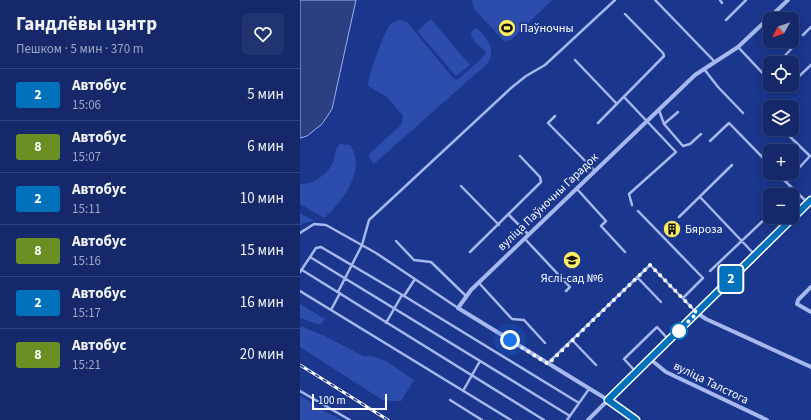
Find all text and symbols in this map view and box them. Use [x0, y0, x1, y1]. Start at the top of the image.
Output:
text: Гандлёвы цэнтр [16, 11, 157, 38]
north arrow [763, 12, 799, 48]
map controls [763, 12, 799, 224]
button: heart [242, 13, 284, 55]
sports icon: Паўночны [497, 18, 517, 38]
place label: Паўночны [520, 20, 574, 37]
text: Пешком · 5 мин · 370 m [16, 40, 144, 58]
button: locate [763, 56, 799, 92]
text: Автобус [72, 75, 126, 96]
text: 5 мин [247, 84, 284, 105]
text: 2 [34, 85, 42, 105]
text: 15:06 [72, 96, 101, 114]
button: layers [763, 100, 799, 136]
text: Автобус [72, 127, 126, 148]
text: 6 мин [247, 136, 284, 157]
text: 8 [34, 137, 42, 157]
button: + [763, 144, 799, 180]
text: 15:07 [72, 148, 101, 166]
street label: вуліца Паўночны Гарадок [494, 149, 602, 255]
text: Автобус [72, 179, 126, 200]
text: 10 мин [240, 188, 284, 209]
button: − [763, 188, 799, 224]
text: 2 [34, 189, 42, 209]
text: 15:11 [72, 200, 101, 218]
building icon: Бяроза [662, 219, 682, 239]
place label: Бяроза [685, 221, 723, 238]
text: Автобус [72, 231, 126, 252]
text: 15 мин [240, 240, 284, 261]
text: 8 [34, 241, 42, 261]
school or university icon: Яслі-сад №6 [562, 250, 582, 270]
text: 15:16 [72, 252, 101, 270]
line badge: 2 [718, 266, 744, 292]
text: 2 [727, 269, 735, 289]
place label: Яслі-сад №6 [541, 270, 603, 287]
text: Автобус [72, 283, 126, 304]
text: 16 мин [240, 292, 284, 313]
text: 2 [34, 293, 42, 313]
text: 15:17 [72, 304, 101, 322]
unlabelled marker [670, 322, 688, 340]
your location [500, 330, 520, 350]
text: Автобус [72, 335, 126, 356]
text: 20 мин [240, 344, 284, 365]
text: 8 [34, 345, 42, 365]
text: 15:21 [72, 356, 101, 374]
street label: вуліца Талстога [670, 357, 752, 409]
scale bar [312, 392, 387, 411]
text: 100 m [318, 393, 346, 408]

